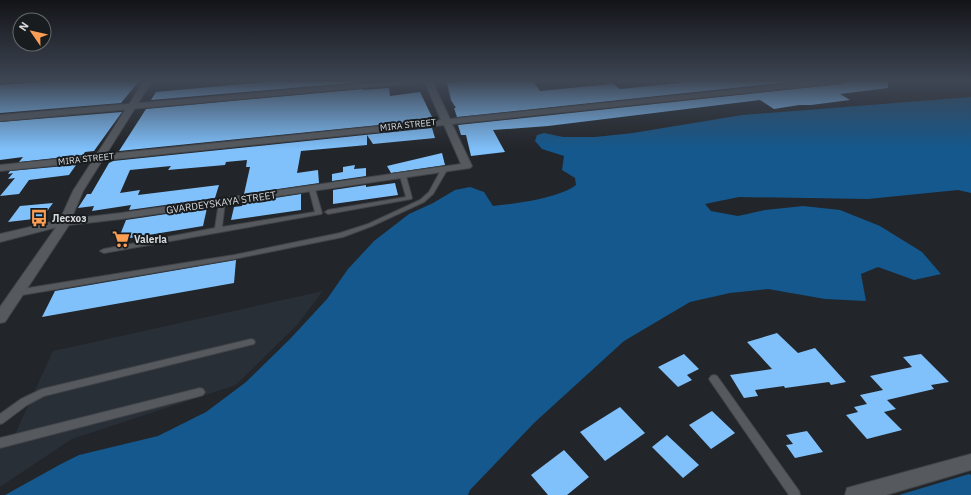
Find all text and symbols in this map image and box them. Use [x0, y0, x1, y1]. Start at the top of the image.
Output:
north arrow [12, 12, 52, 52]
text: N [16, 19, 32, 34]
street label: MIRA STREET [379, 116, 436, 133]
street label: MIRA STREET [57, 150, 114, 167]
street label: GVARDEYSKAYA STREET [165, 188, 277, 217]
bus stop icon: Лесхоз [29, 208, 49, 228]
place label: Лесхоз [52, 212, 87, 225]
supermarket icon: Valeria [111, 229, 131, 249]
place label: Valeria [134, 233, 167, 246]

